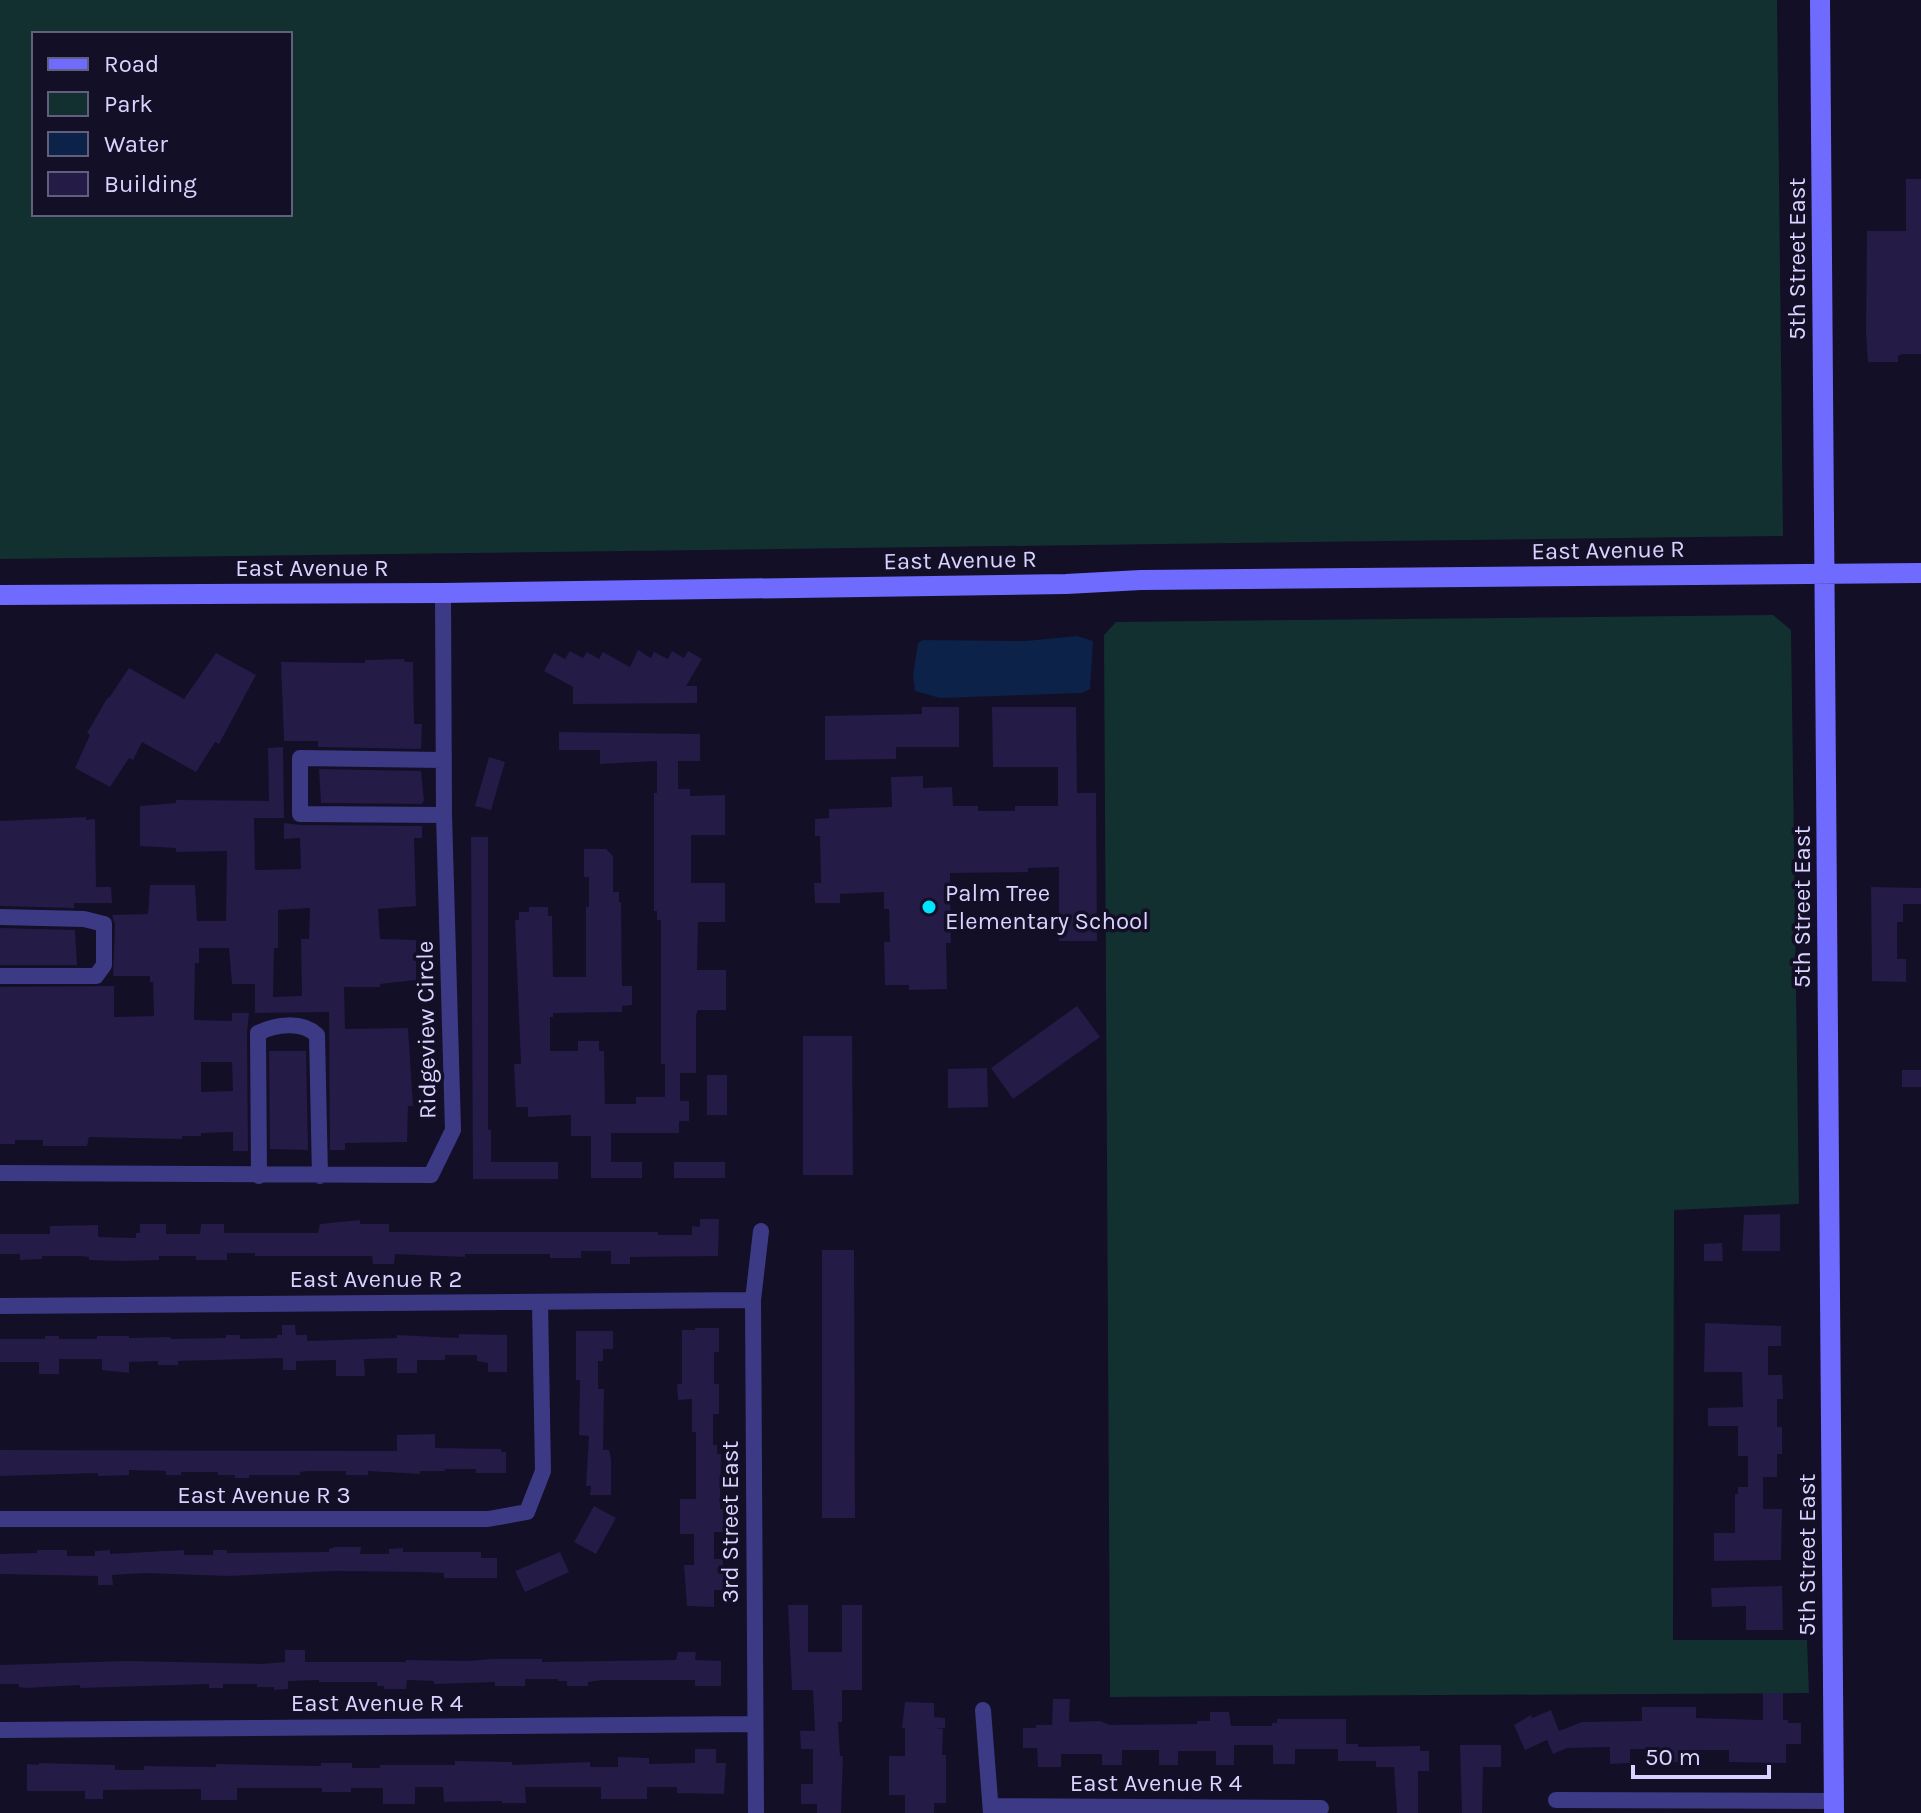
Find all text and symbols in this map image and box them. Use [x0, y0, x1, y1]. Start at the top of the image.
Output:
legend [32, 32, 292, 216]
text: Road [104, 50, 159, 78]
text: Park [104, 90, 153, 118]
text: Water [104, 130, 168, 158]
text: Building [104, 170, 197, 198]
street label: 5th Street East [1783, 178, 1811, 340]
street label: East Avenue R [1531, 535, 1685, 565]
street label: East Avenue R [883, 545, 1037, 575]
street label: East Avenue R [235, 554, 389, 582]
street label: 5th Street East [1788, 826, 1816, 988]
place label: Palm Tree Elementary School [945, 879, 1149, 935]
marker: Palm Tree Elementary School [920, 898, 938, 916]
street label: Ridgeview Circle [410, 940, 442, 1120]
street label: East Avenue R 2 [289, 1265, 463, 1293]
street label: 3rd Street East [716, 1441, 744, 1603]
street label: 5th Street East [1793, 1474, 1821, 1636]
street label: East Avenue R 3 [177, 1481, 351, 1509]
street label: East Avenue R 4 [291, 1689, 463, 1717]
scale bar [1633, 1729, 1769, 1779]
text: 50 m [1645, 1743, 1701, 1771]
street label: East Avenue R 4 [1070, 1769, 1242, 1797]

